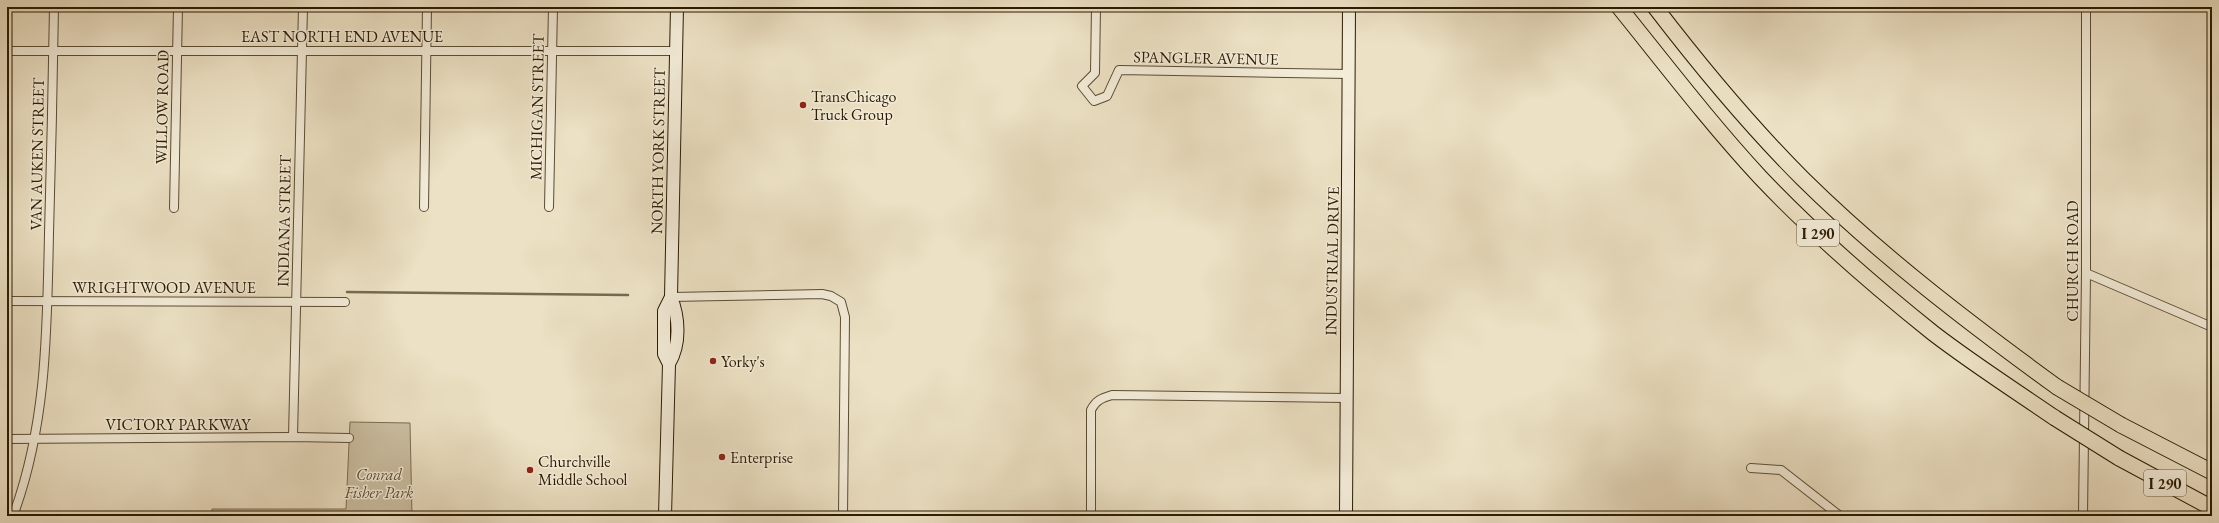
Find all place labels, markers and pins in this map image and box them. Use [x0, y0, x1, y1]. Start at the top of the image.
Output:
place label: TransChicago Truck Group [811, 86, 897, 125]
marker: TransChicago Truck Group [798, 100, 808, 110]
place label: Yorky's [721, 351, 765, 372]
marker: Yorky's [708, 356, 718, 366]
place label: Enterprise [730, 447, 793, 468]
place label: Churchville Middle School [538, 451, 628, 490]
marker: Enterprise [717, 452, 727, 462]
marker: Churchville Middle School [525, 465, 535, 475]

